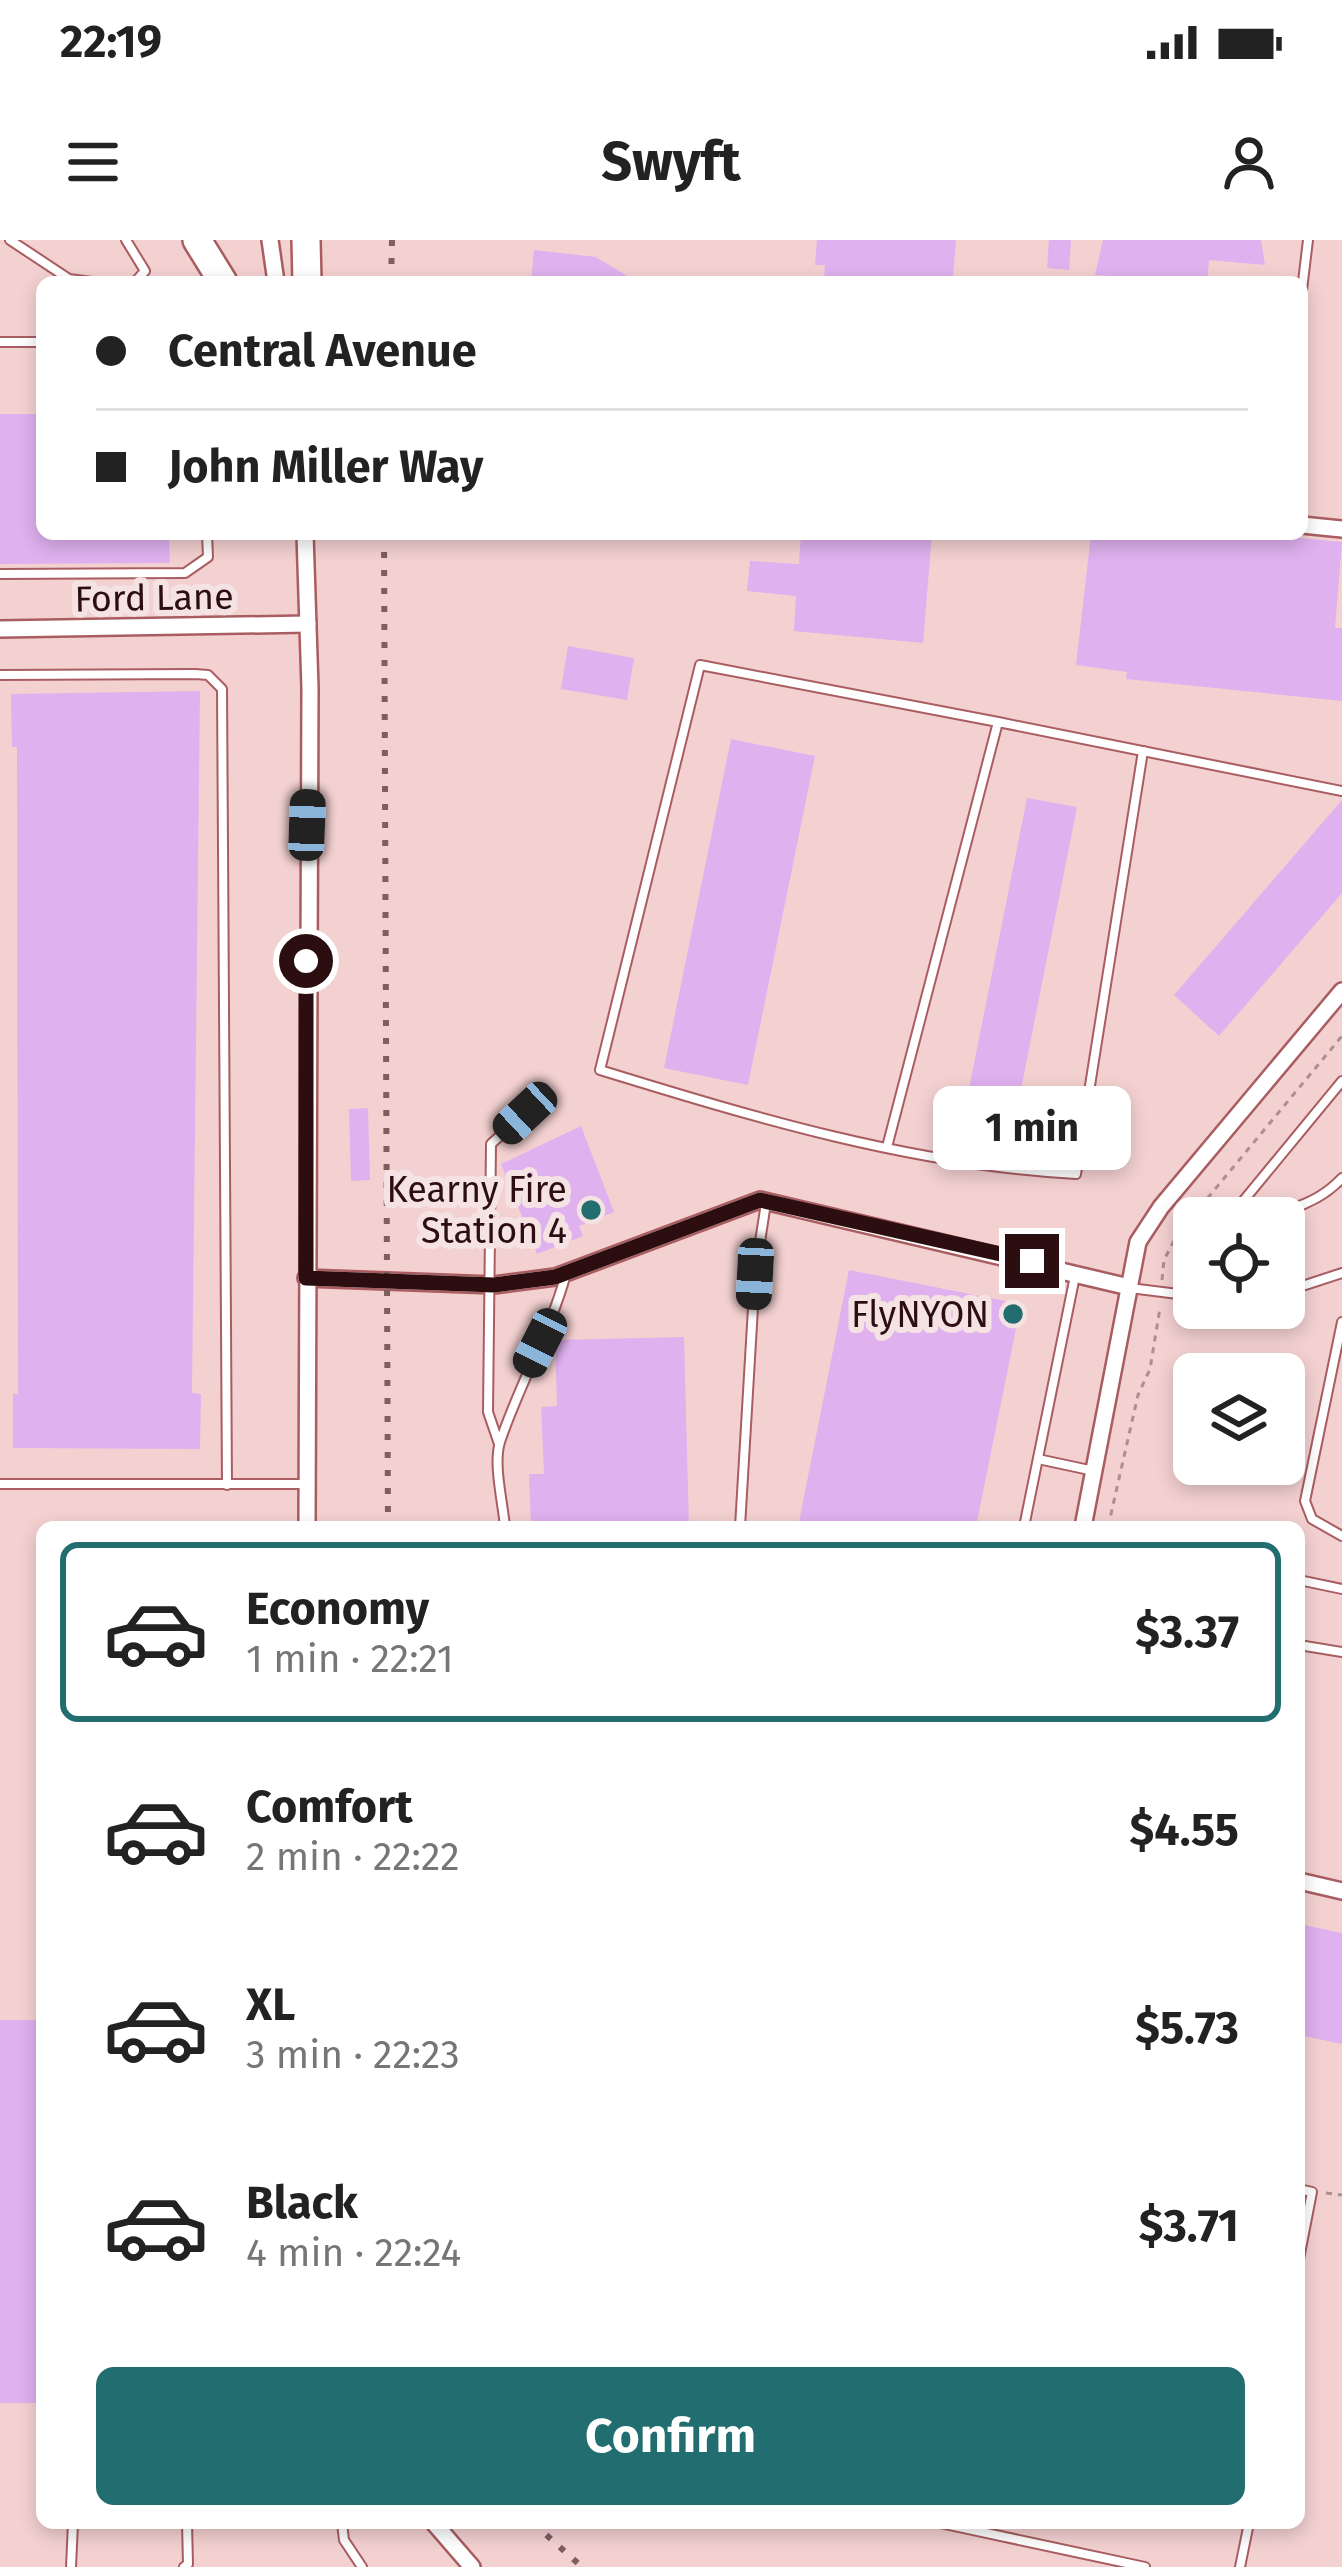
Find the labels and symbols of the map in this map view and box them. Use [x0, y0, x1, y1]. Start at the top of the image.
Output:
street label: Ford Lane [74, 575, 234, 621]
car [288, 788, 326, 862]
route start [279, 934, 333, 988]
car [486, 1075, 564, 1151]
callout: 1 min [933, 1087, 1131, 1171]
place label: Kearny Fire Station 4 [386, 1168, 567, 1253]
marker: Kearny Fire Station 4 [578, 1197, 604, 1223]
route end [1005, 1234, 1059, 1288]
car [735, 1237, 775, 1311]
place label: FlyNYON [851, 1293, 989, 1337]
marker: FlyNYON [1000, 1301, 1026, 1327]
car [508, 1303, 572, 1383]

